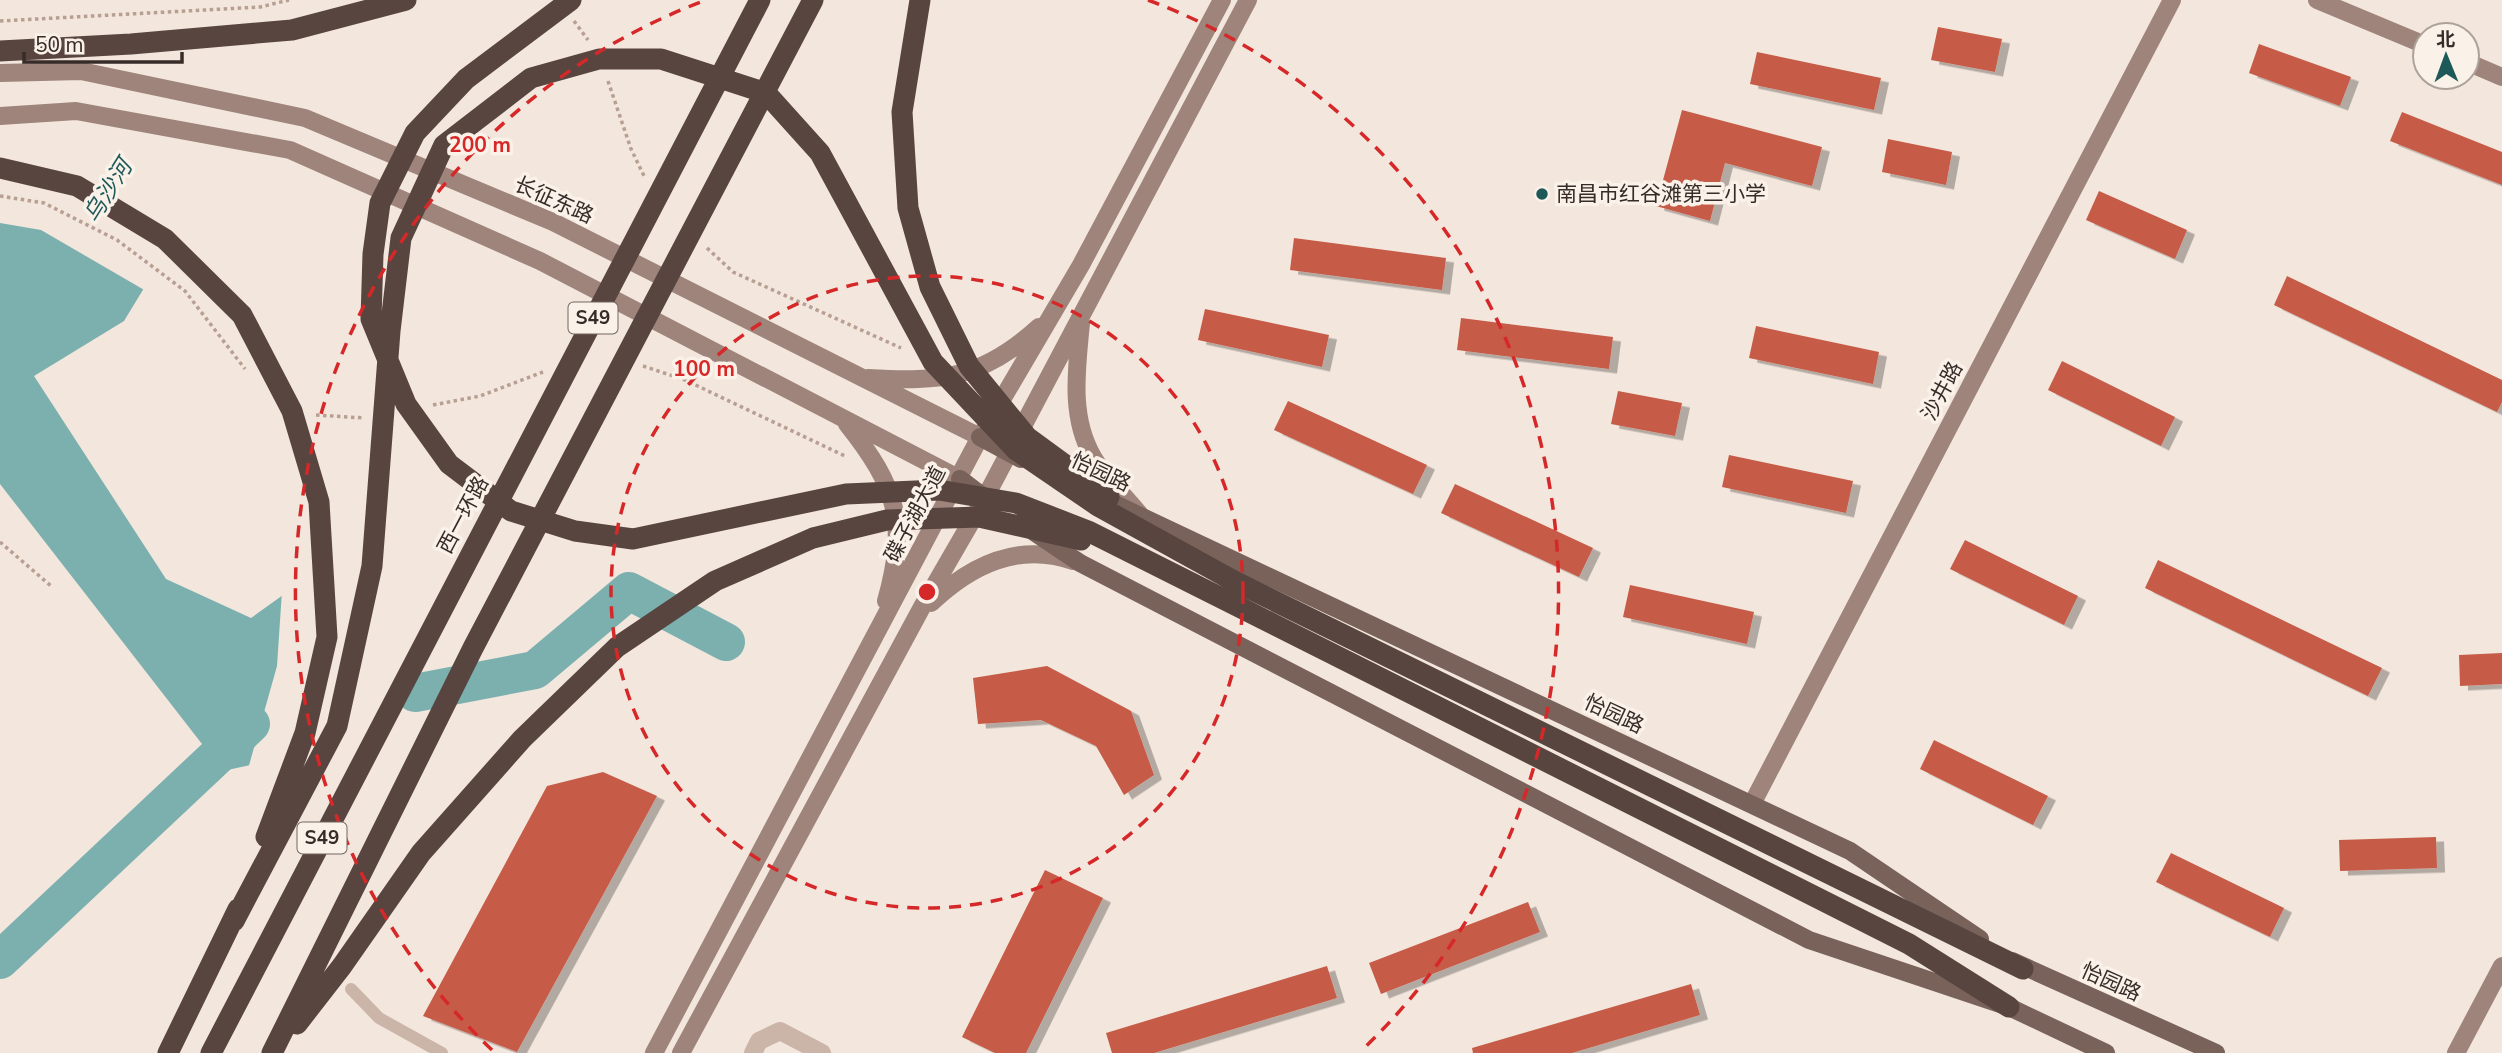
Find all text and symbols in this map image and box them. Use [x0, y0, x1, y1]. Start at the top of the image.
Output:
scale bar [24, 21, 182, 65]
north arrow [2411, 21, 2481, 91]
text: 北 [2436, 27, 2455, 53]
text: 50 m [35, 31, 84, 59]
text: 200 m [449, 131, 511, 159]
water label: 乌沙河 [77, 150, 142, 228]
street label: 长征东路 [510, 170, 598, 230]
place label: 南昌市红谷滩第三小学 [1556, 180, 1766, 208]
marker: 南昌市红谷滩第三小学 [1534, 186, 1550, 202]
road number: S49 [568, 302, 618, 334]
text: 100 m [673, 355, 735, 383]
street label: 沙井路 [1915, 357, 1969, 425]
street label: 怡园路 [1067, 446, 1135, 498]
street label: 碟子湖大道 [878, 461, 952, 567]
street label: 西一环路 [431, 471, 495, 559]
centre of rings [915, 580, 939, 604]
street label: 怡园路 [1580, 688, 1648, 740]
road number: S49 [298, 822, 346, 853]
street label: 怡园路 [2077, 956, 2145, 1008]

